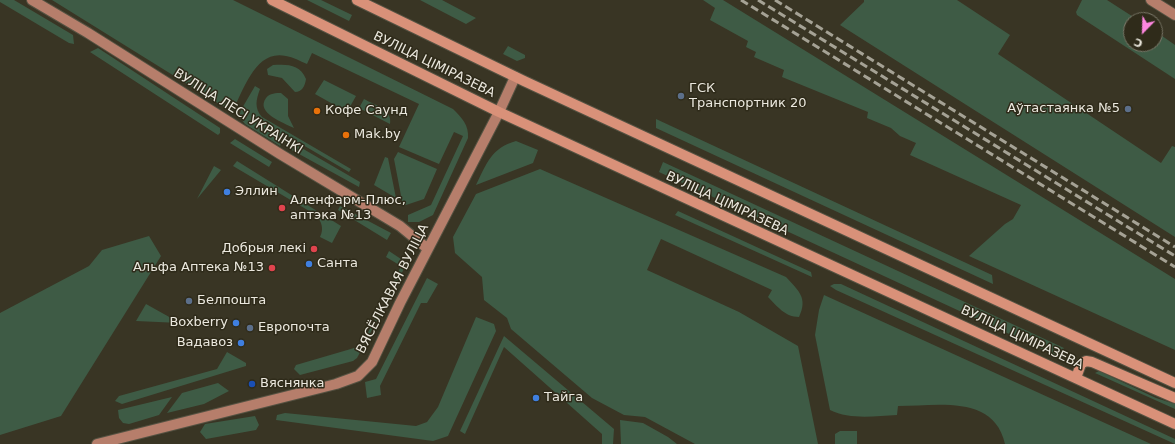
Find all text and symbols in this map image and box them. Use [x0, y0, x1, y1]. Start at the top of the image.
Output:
north arrow [1123, 12, 1163, 52]
street label: ВУЛІЦА ЦІМІРАЗЕВА [371, 29, 497, 101]
text: С [1132, 35, 1145, 50]
street label: ВУЛІЦА ЛЕСІ УКРАІНКІ [171, 66, 305, 158]
place label: ГСК Транспортник 20 [689, 81, 807, 112]
marker: ГСК Транспортник 20 [676, 91, 686, 101]
place label: Аўтастаянка №5 [1007, 101, 1120, 117]
place label: Кофе Саунд [325, 103, 408, 119]
marker: Аўтастаянка №5 [1123, 104, 1133, 114]
marker: Кофе Саунд [312, 106, 322, 116]
place label: Mak.by [354, 127, 401, 143]
marker: Mak.by [341, 130, 351, 140]
street label: ВУЛІЦА ЦІМІРАЗЕВА [663, 169, 791, 239]
place label: Эллин [235, 184, 278, 200]
marker: Эллин [222, 187, 232, 197]
place label: Аленфарм-Плюс, аптэка №13 [290, 193, 406, 224]
marker: Аленфарм-Плюс, аптэка №13 [277, 203, 287, 213]
street label: ВЯСЁЛКАВАЯ ВУЛІЦА [353, 222, 433, 356]
place label: Добрыя лекі [222, 241, 306, 257]
marker: Добрыя лекі [309, 244, 319, 254]
place label: Санта [317, 256, 358, 272]
marker: Санта [304, 259, 314, 269]
place label: Альфа Аптека №13 [133, 260, 264, 276]
marker: Альфа Аптека №13 [267, 263, 277, 273]
place label: Белпошта [197, 293, 266, 309]
marker: Белпошта [184, 296, 194, 306]
street label: ВУЛІЦА ЦІМІРАЗЕВА [958, 303, 1086, 373]
place label: Boxberry [169, 315, 228, 331]
marker: Boxberry [231, 318, 241, 328]
place label: Европочта [258, 320, 330, 336]
marker: Европочта [245, 323, 255, 333]
place label: Вадавоз [177, 335, 233, 351]
marker: Вадавоз [236, 338, 246, 348]
place label: Вяснянка [260, 376, 325, 392]
marker: Вяснянка [247, 379, 257, 389]
place label: Тайга [544, 390, 583, 406]
marker: Тайга [531, 393, 541, 403]

